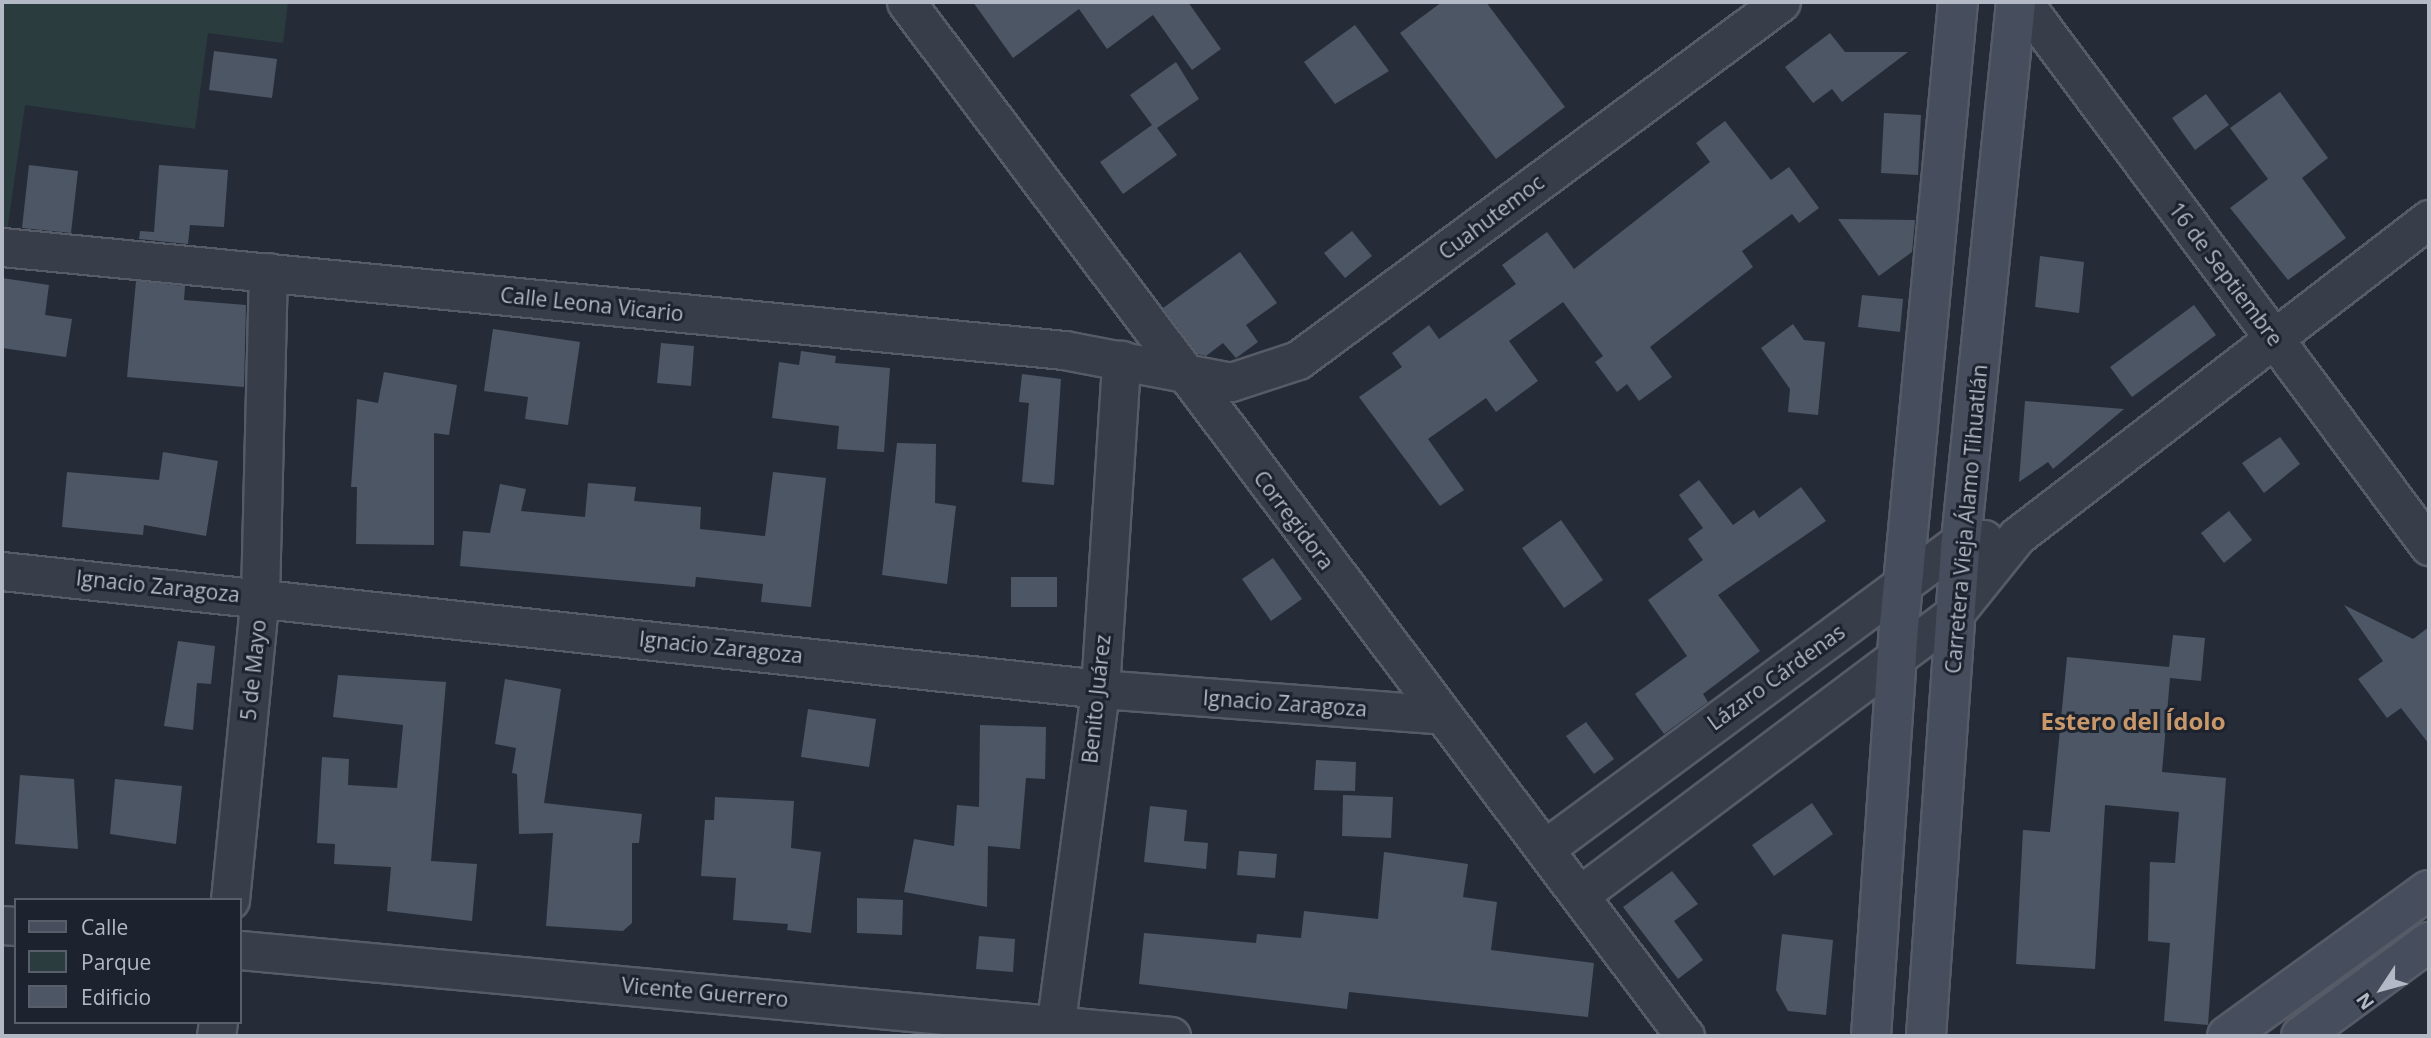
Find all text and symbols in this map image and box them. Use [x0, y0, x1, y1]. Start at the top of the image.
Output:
street label: Cuahutemoc [1434, 169, 1548, 265]
street label: 16 de Septiembre [2164, 197, 2288, 351]
street label: Calle Leona Vicario [499, 282, 685, 326]
street label: Carretera Vieja Álamo Tihuatlán [1940, 363, 1992, 675]
street label: Corregidora [1249, 466, 1339, 574]
street label: Ignacio Zaragoza [75, 565, 241, 607]
street label: 5 de Mayo [235, 618, 271, 722]
street label: Lázaro Cárdenas [1702, 619, 1850, 735]
street label: Ignacio Zaragoza [638, 626, 804, 668]
street label: Benito Juárez [1077, 633, 1115, 765]
street label: Ignacio Zaragoza [1202, 685, 1368, 721]
district label: Estero del Ídolo [2040, 707, 2226, 735]
legend [14, 898, 242, 1024]
text: Calle [81, 913, 128, 941]
text: Parque [81, 948, 151, 976]
north arrow [2347, 954, 2417, 1024]
street label: Vicente Guerrero [621, 972, 789, 1012]
text: Edificio [81, 983, 151, 1011]
text: N [2350, 987, 2380, 1015]

